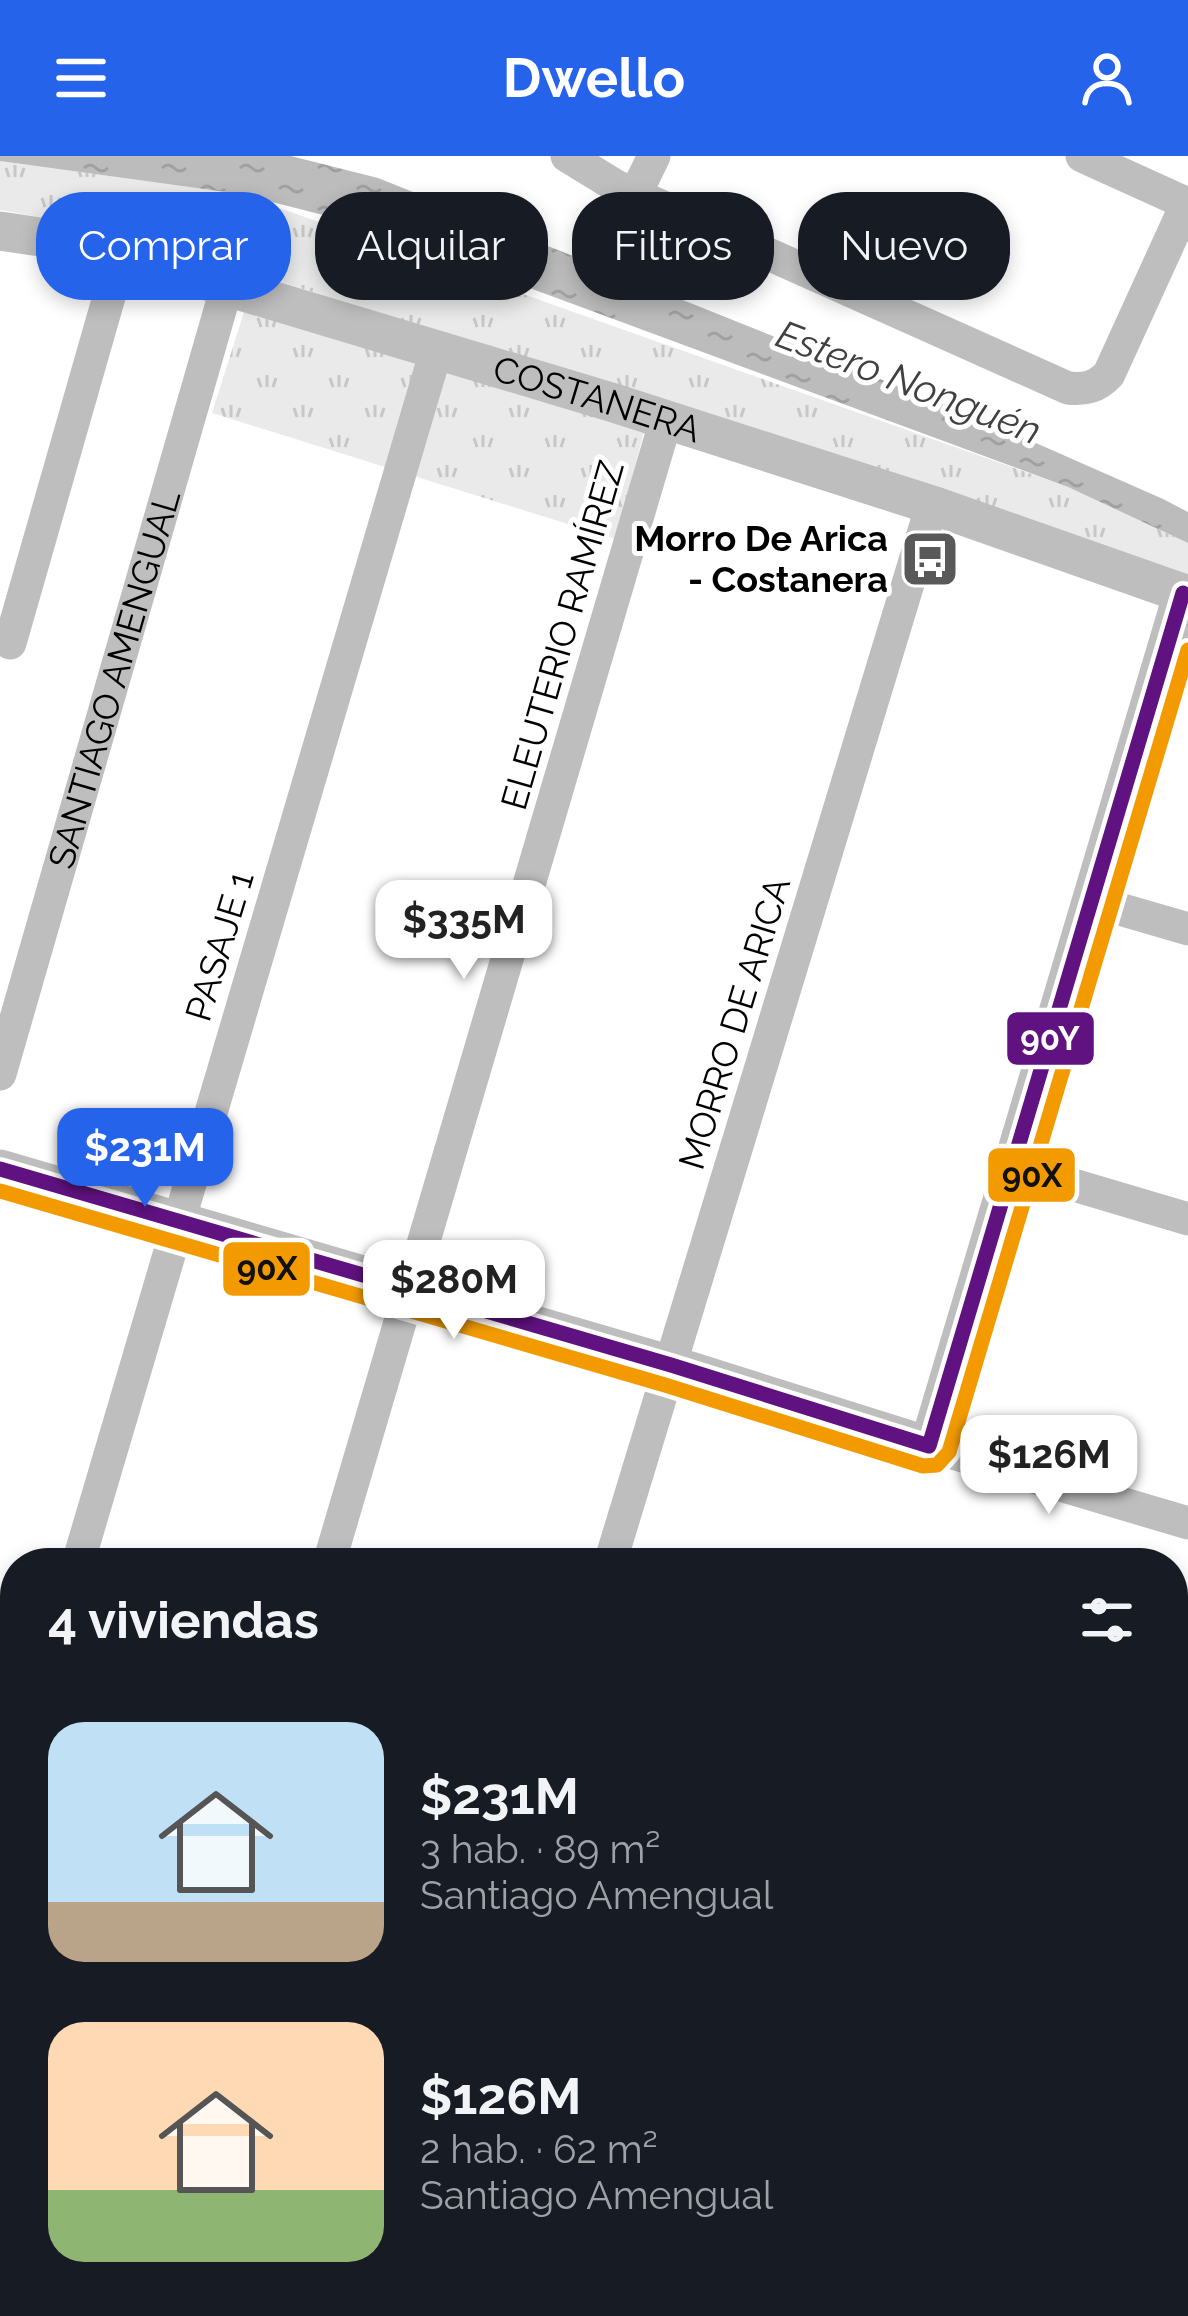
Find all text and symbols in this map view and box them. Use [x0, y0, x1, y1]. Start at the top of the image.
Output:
icon: menu [48, 45, 114, 111]
icon: person [1074, 45, 1140, 111]
text: Dwello [503, 46, 685, 110]
chip: Comprar [36, 192, 291, 300]
chip: Alquilar [315, 192, 548, 300]
chip: Filtros [572, 192, 774, 300]
chip: Nuevo [798, 192, 1010, 300]
water label: Estero Nonguén [770, 310, 1048, 454]
street label: COSTANERA [489, 347, 706, 450]
street label: ELEUTERIO RAMÍREZ [492, 456, 632, 814]
street label: SANTIAGO AMENGUAL [39, 485, 188, 873]
place label: Morro De Arica - Costanera [634, 517, 888, 600]
bus stop icon: Morro De Arica - Costanera [899, 528, 961, 590]
street label: PASAJE 1 [176, 866, 262, 1026]
street label: MORRO DE ARICA [670, 872, 798, 1174]
pin: $335M [380, 880, 548, 982]
text: $335M [402, 896, 526, 942]
line badge: 90Y [1005, 1010, 1096, 1067]
text: 90Y [1020, 1019, 1080, 1058]
pin: $231M [61, 1108, 229, 1210]
text: $231M [84, 1124, 206, 1170]
line badge: 90X [986, 1146, 1077, 1204]
text: 90X [1002, 1156, 1063, 1195]
line badge: 90X [221, 1240, 312, 1298]
pin: $280M [370, 1240, 538, 1342]
text: 90X [237, 1249, 298, 1288]
text: $280M [390, 1256, 518, 1302]
pin: $126M [965, 1415, 1133, 1517]
text: $126M [987, 1431, 1111, 1477]
icon: filters [1074, 1587, 1140, 1653]
text: 4 viviendas [48, 1590, 319, 1650]
text: $231M [420, 1766, 579, 1826]
icon: home [144, 1770, 288, 1914]
text: 3 hab. · 89 m² [420, 1826, 660, 1872]
text: Santiago Amengual [420, 1872, 773, 1918]
text: $126M [420, 2066, 581, 2126]
icon: home [144, 2070, 288, 2214]
text: 2 hab. · 62 m² [420, 2126, 658, 2172]
text: Santiago Amengual [420, 2172, 773, 2218]

